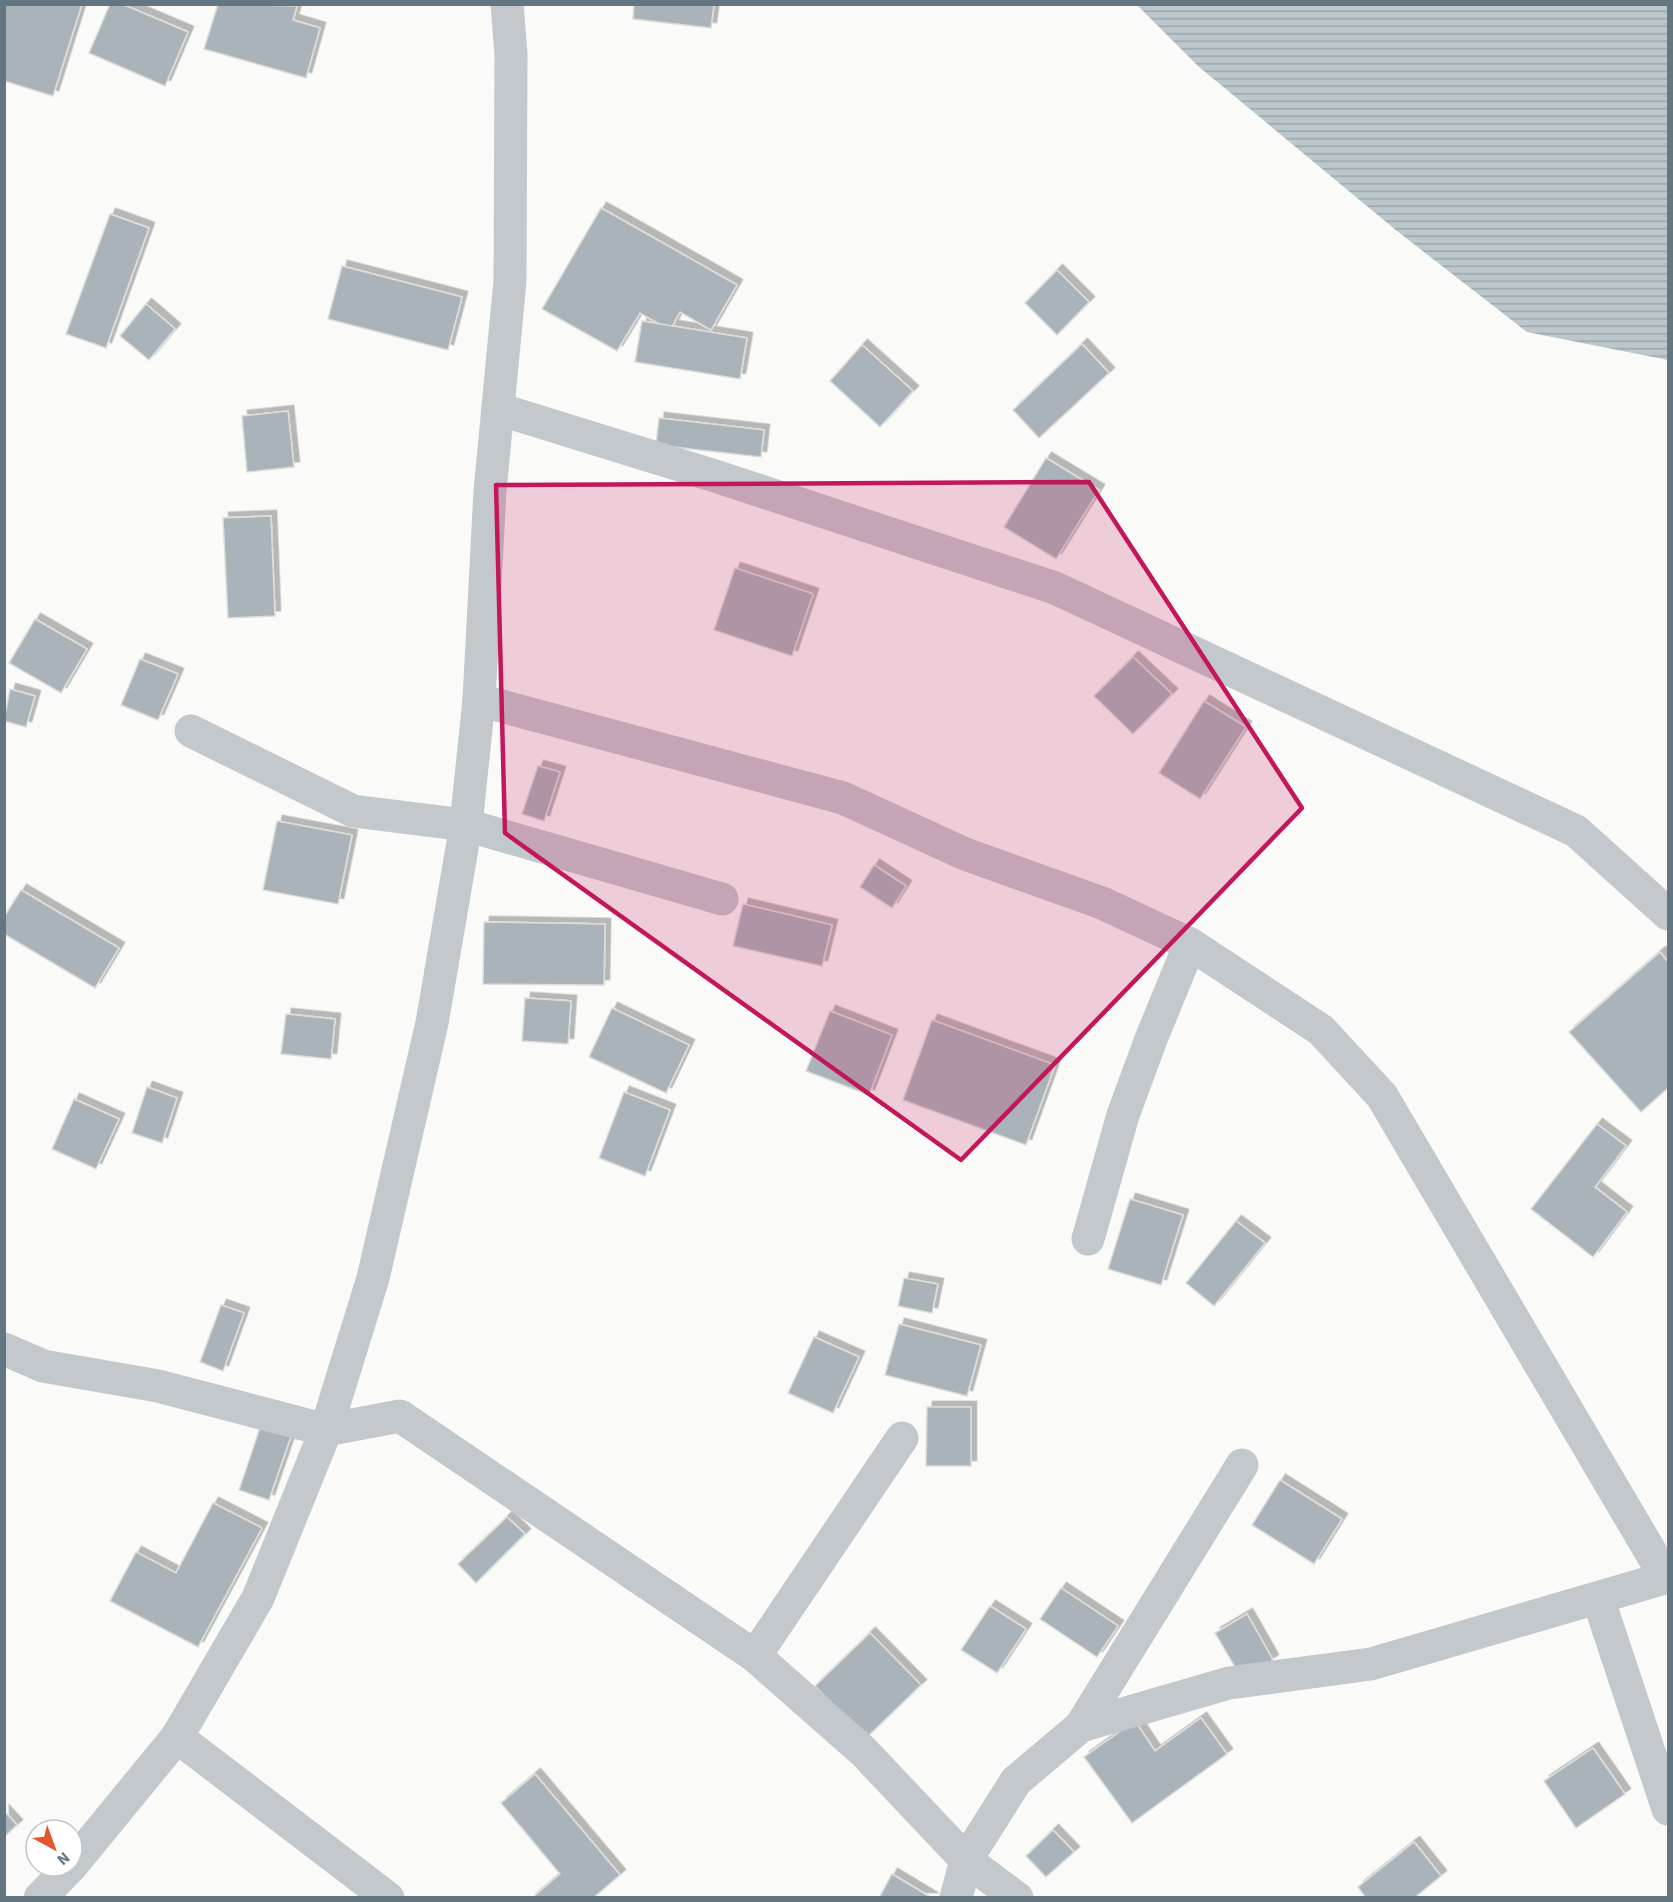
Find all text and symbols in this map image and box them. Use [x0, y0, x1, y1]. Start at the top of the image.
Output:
north arrow [24, 1818, 84, 1878]
text: N [52, 1847, 74, 1870]

